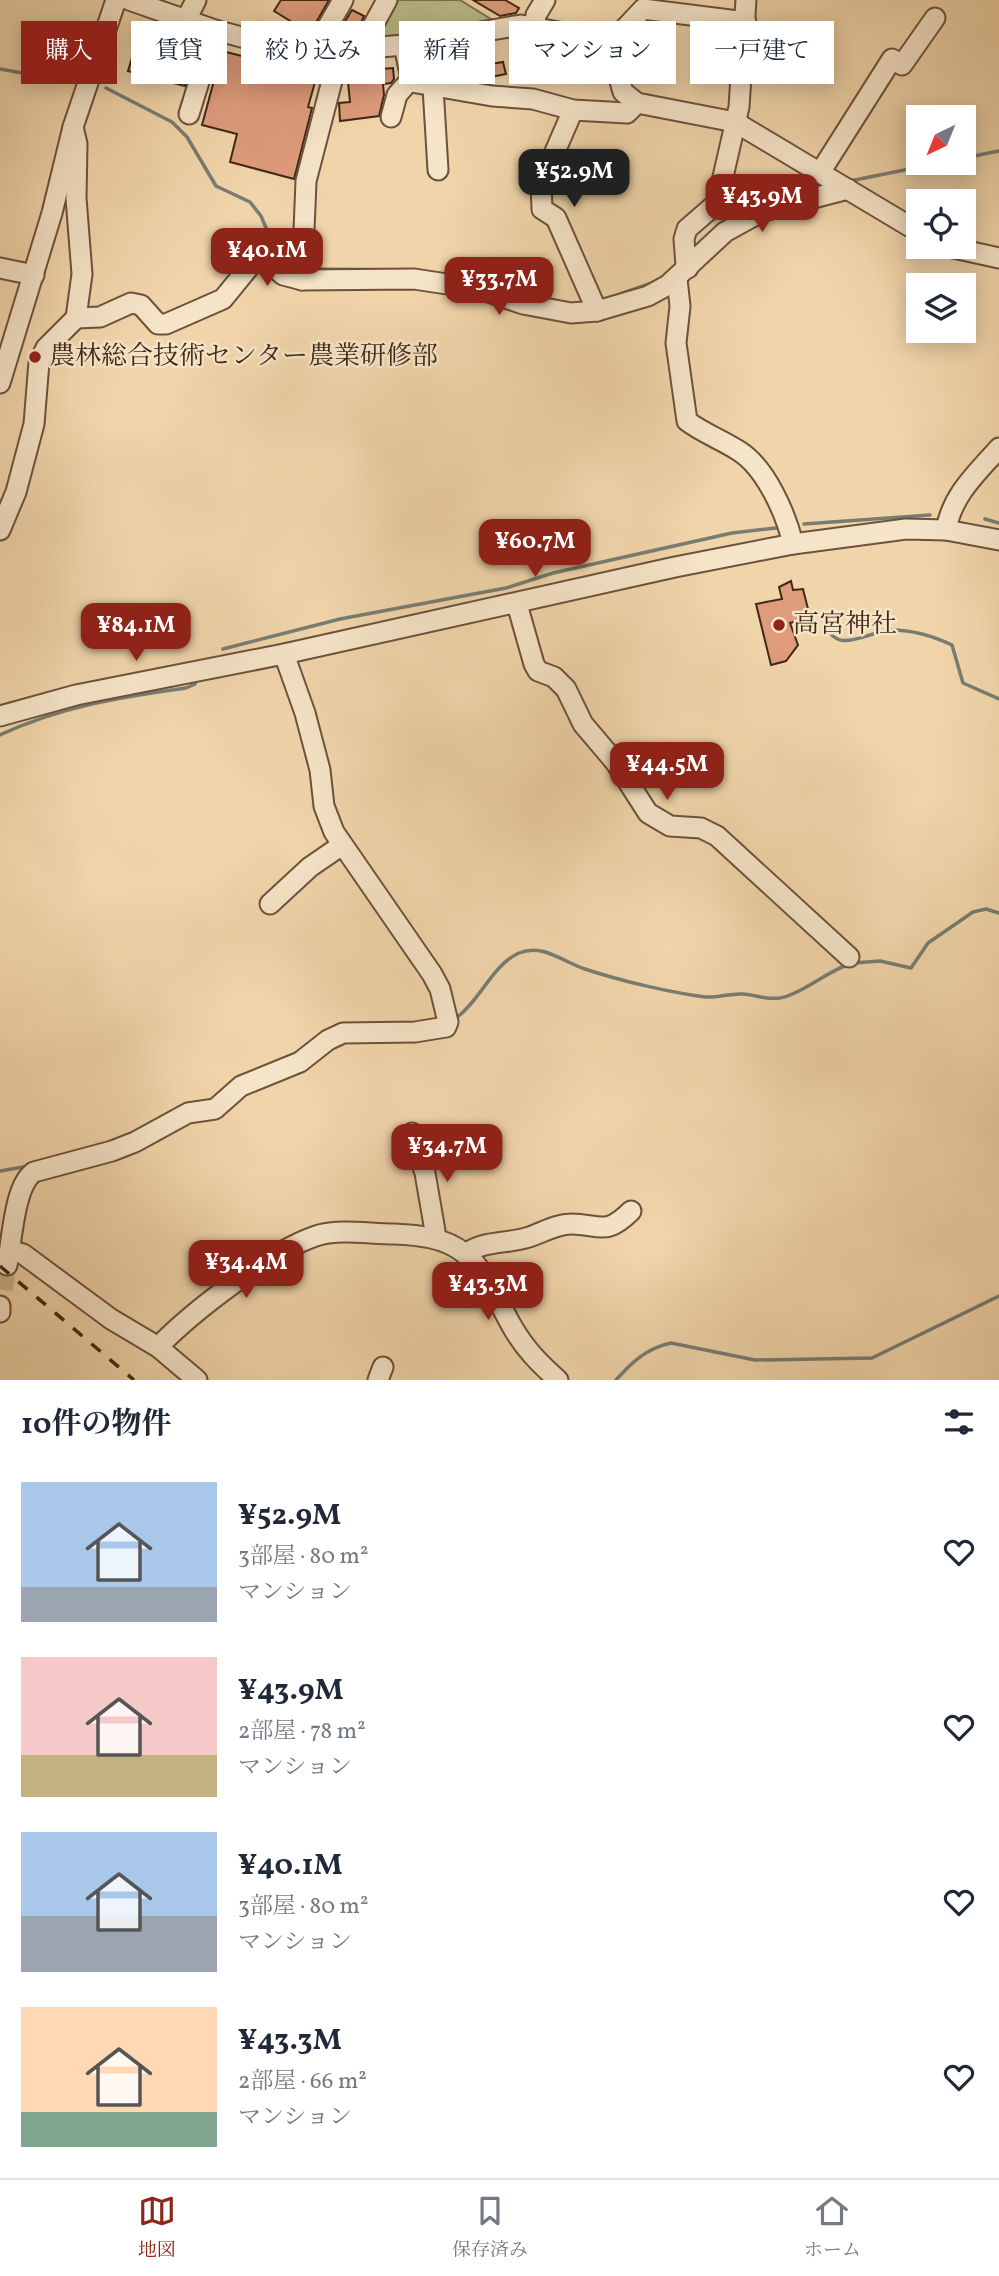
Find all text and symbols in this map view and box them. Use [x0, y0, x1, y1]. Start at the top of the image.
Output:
chip: 購入 [21, 21, 117, 84]
chip: 賃貸 [131, 21, 227, 84]
chip: 絞り込み [241, 21, 385, 84]
chip: 新着 [399, 21, 495, 84]
chip: マンション [509, 21, 676, 84]
chip: 一戸建て [690, 21, 834, 84]
north arrow [906, 105, 976, 175]
map controls [906, 105, 976, 343]
pin: ¥52.9M [517, 150, 631, 209]
text: ¥52.9M [534, 156, 614, 188]
pin: ¥43.9M [705, 174, 819, 234]
text: ¥43.9M [722, 181, 802, 213]
button: locate [906, 189, 976, 259]
pin: ¥40.1M [210, 229, 324, 288]
text: ¥40.1M [227, 235, 307, 267]
pin: ¥33.7M [442, 258, 556, 317]
text: ¥33.7M [461, 264, 537, 296]
button: layers [906, 273, 976, 343]
place label: 農林総合技術センター農業研修部 [49, 339, 438, 375]
marker: 農林総合技術センター農業研修部 [27, 349, 43, 365]
pin: ¥60.7M [478, 520, 592, 579]
text: ¥60.7M [495, 526, 575, 558]
pin: ¥84.1M [79, 604, 193, 663]
place label: 高宮神社 [793, 607, 897, 643]
text: ¥84.1M [97, 610, 175, 642]
marker: 高宮神社 [771, 617, 787, 633]
pin: ¥44.5M [610, 742, 724, 802]
text: ¥44.5M [626, 749, 708, 781]
pin: ¥34.7M [390, 1124, 504, 1184]
text: ¥34.7M [407, 1131, 487, 1163]
pin: ¥34.4M [189, 1240, 303, 1300]
text: ¥34.4M [205, 1247, 287, 1279]
pin: ¥43.3M [431, 1262, 545, 1322]
text: ¥43.3M [448, 1269, 528, 1301]
icon: filters [940, 1403, 978, 1441]
text: 10件の物件 [21, 1404, 172, 1446]
text: ¥52.9M [238, 1495, 341, 1537]
icon: home [77, 1510, 161, 1594]
icon: heart [940, 1533, 978, 1571]
text: 3部屋 · 80 m² [238, 1541, 368, 1573]
text: マンション [238, 1577, 352, 1609]
text: ¥43.9M [238, 1670, 343, 1712]
icon: home [77, 1685, 161, 1769]
icon: heart [940, 1708, 978, 1746]
text: 2部屋 · 78 m² [238, 1716, 366, 1748]
text: マンション [238, 1752, 352, 1784]
text: ¥40.1M [238, 1845, 343, 1887]
icon: home [77, 1860, 161, 1944]
icon: heart [940, 1883, 978, 1921]
text: 3部屋 · 80 m² [238, 1891, 368, 1923]
text: マンション [238, 1927, 352, 1959]
text: ¥43.3M [238, 2020, 342, 2062]
icon: home [77, 2035, 161, 2119]
icon: heart [940, 2058, 978, 2096]
text: 2部屋 · 66 m² [238, 2066, 367, 2098]
text: マンション [238, 2102, 352, 2134]
tab: 地図 [138, 2192, 176, 2264]
tab: 保存済み [452, 2192, 528, 2264]
tab: ホーム [804, 2192, 861, 2264]

